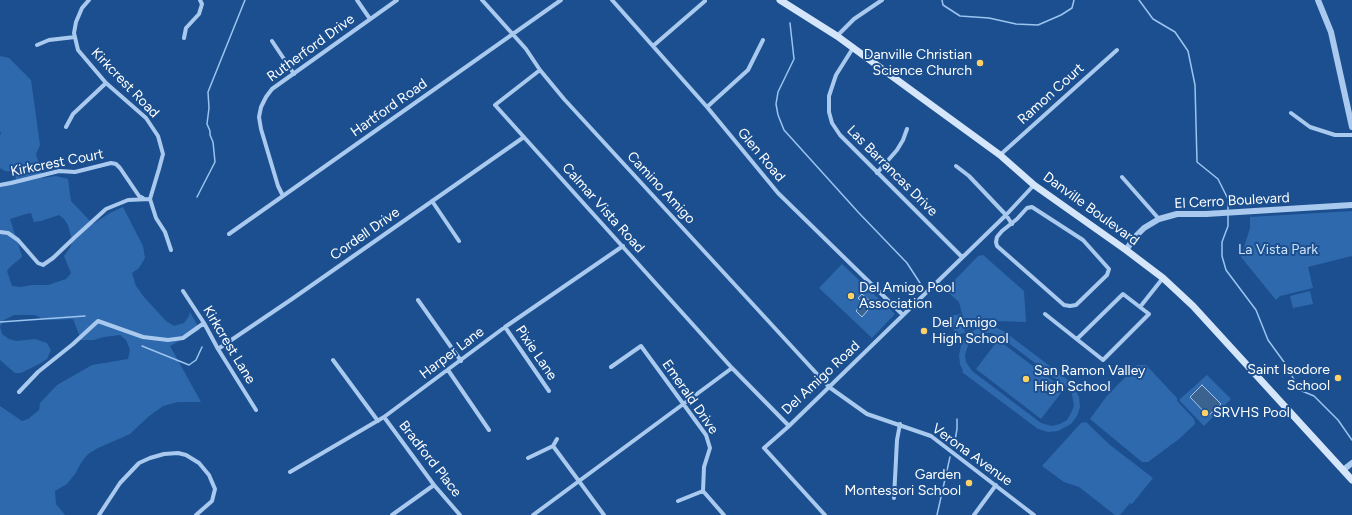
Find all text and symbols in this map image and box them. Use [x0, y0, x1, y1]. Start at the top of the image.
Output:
street label: Rutherford Drive [264, 11, 358, 85]
street label: Kirkcrest Road [87, 45, 163, 121]
place label: Danville Christian Science Church [864, 47, 972, 80]
marker: Danville Christian Science Church [975, 58, 985, 68]
street label: Ramon Court [1014, 60, 1088, 128]
street label: Hartford Road [348, 75, 430, 141]
street label: Las Barrancas Drive [843, 122, 941, 220]
street label: Glen Road [734, 125, 788, 185]
street label: Kirkcrest Court [9, 146, 105, 180]
street label: Camino Amigo [623, 148, 699, 228]
street label: Calmar Vista Road [558, 160, 648, 256]
street label: Danville Boulevard [1040, 169, 1142, 249]
street label: El Cerro Boulevard [1174, 190, 1290, 212]
street label: Cordell Drive [327, 204, 403, 264]
park label: La Vista Park [1238, 242, 1318, 258]
place label: Del Amigo Pool Association [859, 280, 955, 312]
marker: Del Amigo Pool Association [846, 291, 856, 301]
street label: Kirkcrest Lane [199, 303, 259, 387]
place label: Del Amigo High School [932, 315, 1009, 348]
street label: Harper Lane [416, 323, 488, 383]
street label: Pixie Lane [512, 323, 560, 383]
marker: Del Amigo High School [919, 326, 929, 336]
street label: Del Amigo Road [779, 338, 863, 418]
street label: Emerald Drive [658, 357, 722, 437]
place label: Saint Isodore School [1247, 362, 1330, 394]
place label: San Ramon Valley High School [1034, 363, 1145, 396]
marker: Saint Isodore School [1333, 373, 1343, 383]
marker: San Ramon Valley High School [1021, 374, 1031, 384]
place label: SRVHS Pool [1213, 405, 1290, 421]
marker: SRVHS Pool [1200, 408, 1210, 418]
street label: Bradford Place [395, 418, 465, 500]
street label: Verona Avenue [928, 420, 1016, 490]
place label: Garden Montessori School [844, 467, 961, 500]
marker: Garden Montessori School [964, 478, 974, 488]

